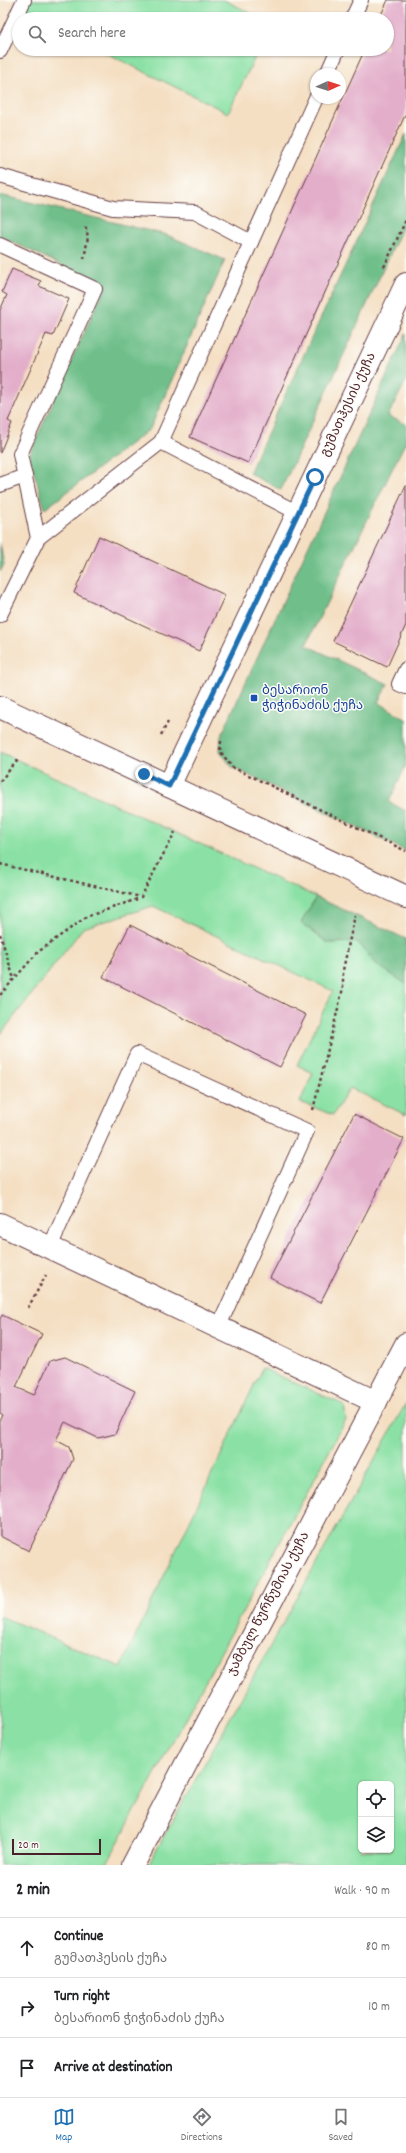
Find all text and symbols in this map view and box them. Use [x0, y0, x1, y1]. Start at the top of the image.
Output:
search box [12, 12, 394, 56]
icon: search [26, 23, 48, 45]
text: Search here [58, 23, 126, 45]
north arrow [310, 68, 346, 104]
street label: გუმათჰესის ქუჩა [316, 350, 382, 460]
route start [306, 468, 324, 486]
place label: ბესარიონ ჭიჭინაძის ქუჩა [262, 682, 363, 716]
marker: ბესარიონ ჭიჭინაძის ქუჩა [249, 693, 259, 703]
route end [135, 765, 153, 783]
street label: ჯამბულ წურწუმიას ქუჩა [223, 1529, 315, 1679]
map controls [358, 1781, 394, 1853]
button: locate [358, 1781, 394, 1817]
button: layers [358, 1817, 394, 1853]
scale bar [12, 1837, 101, 1856]
text: 20 m [18, 1838, 39, 1854]
text: 2 min [16, 1879, 50, 1903]
text: Walk · 90 m [334, 1882, 390, 1901]
text: Continue [54, 1926, 103, 1948]
icon: ahead [16, 1937, 38, 1959]
text: 80 m [366, 1938, 390, 1957]
text: გუმათჰესის ქუჩა [54, 1950, 167, 1969]
text: Turn right [54, 1986, 110, 2008]
icon: right [16, 1997, 38, 2019]
text: 10 m [368, 1998, 390, 2017]
text: ბესარიონ ჭიჭინაძის ქუჩა [54, 2010, 225, 2029]
icon: arrive [16, 2057, 38, 2079]
text: Arrive at destination [54, 2057, 172, 2079]
tab: Map [53, 2106, 75, 2146]
tab: Directions [181, 2106, 223, 2146]
tab: Saved [328, 2106, 353, 2146]

